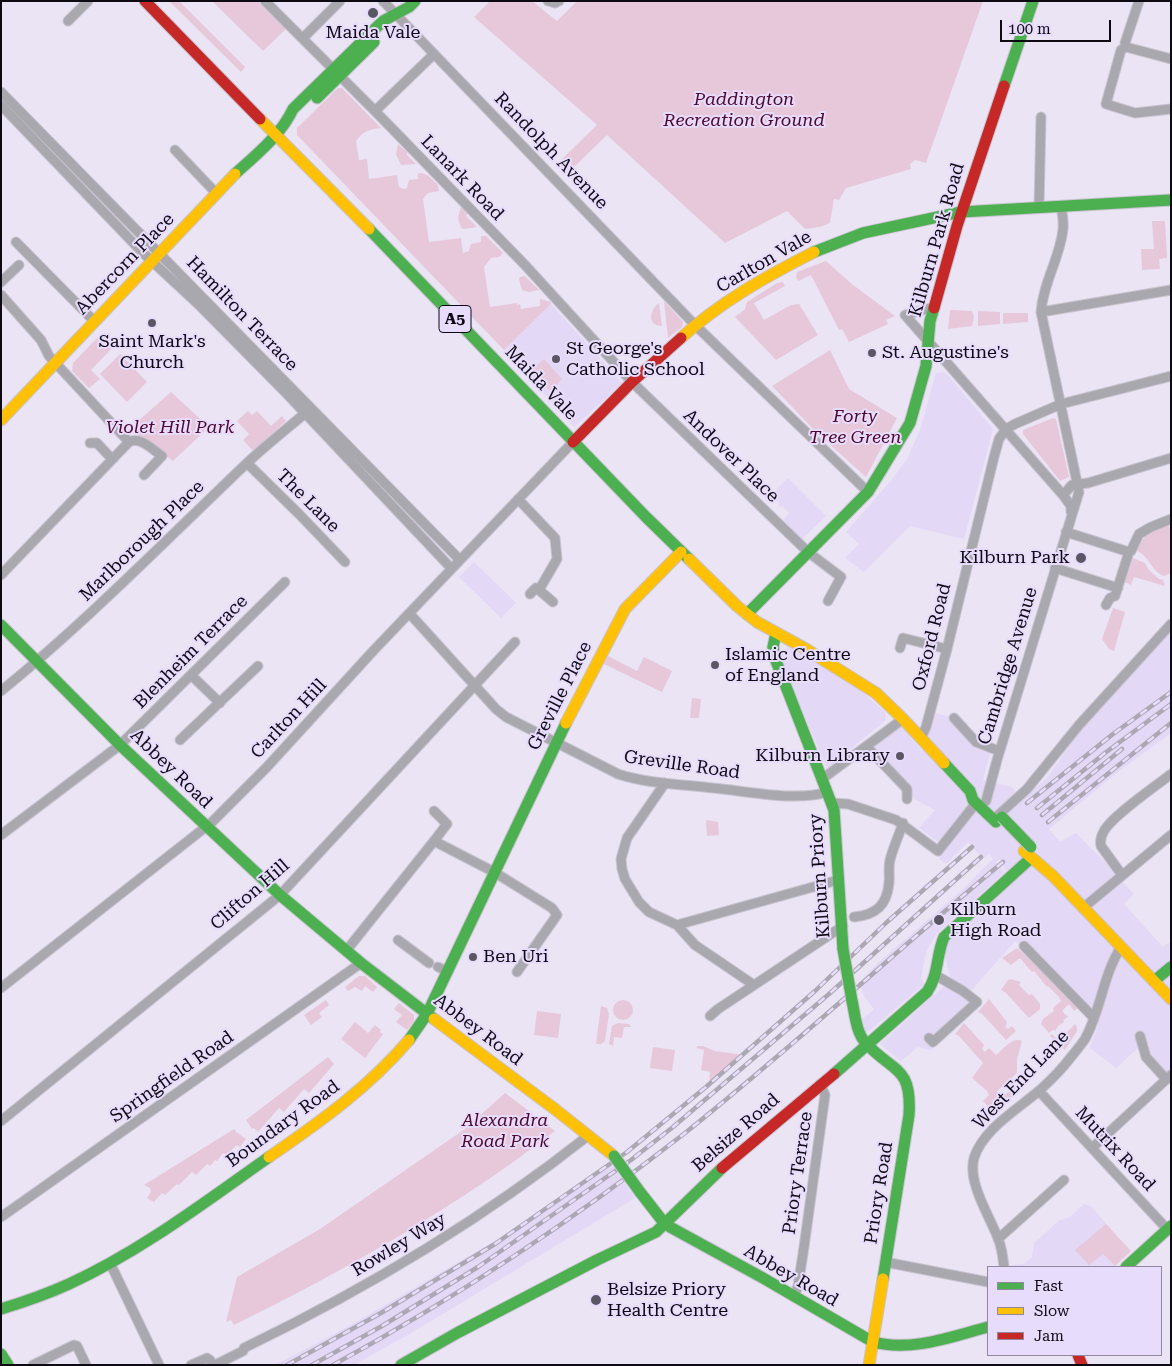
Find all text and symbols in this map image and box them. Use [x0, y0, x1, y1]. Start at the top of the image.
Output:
marker: Maida Vale [366, 6, 380, 20]
scale bar [1002, 10, 1113, 42]
text: 100 m [1008, 20, 1051, 38]
place label: Maida Vale [326, 22, 420, 44]
street label: Randolph Avenue [490, 88, 612, 214]
park label: Paddington Recreation Ground [663, 89, 825, 132]
street label: Lanark Road [416, 131, 508, 225]
street label: Kilburn Park Road [905, 160, 969, 320]
street label: Abercorn Place [71, 209, 179, 319]
street label: Carlton Vale [713, 226, 815, 298]
street label: Hamilton Terrace [182, 252, 302, 376]
road number: A5 [439, 306, 471, 332]
marker: Saint Mark's Church [146, 317, 158, 329]
place label: Saint Mark's Church [98, 331, 206, 374]
place label: St George's Catholic School [566, 338, 705, 380]
street label: Maida Vale [500, 341, 582, 425]
place label: St. Augustine's [882, 342, 1009, 364]
marker: St. Augustine's [866, 347, 878, 359]
marker: St George's Catholic School [550, 353, 562, 365]
street label: Andover Place [679, 405, 783, 507]
park label: Forty Tree Green [809, 406, 901, 448]
park label: Violet Hill Park [106, 417, 234, 439]
street label: The Lane [272, 465, 344, 537]
street label: Marlborough Place [75, 476, 209, 606]
place label: Kilburn Park [960, 547, 1070, 569]
marker: Kilburn Park [1074, 551, 1088, 565]
street label: Oxford Road [908, 581, 956, 693]
street label: Cambridge Avenue [974, 585, 1042, 747]
street label: Blenheim Terrace [130, 591, 252, 713]
street label: Greville Place [523, 638, 597, 754]
place label: Islamic Centre of England [725, 644, 851, 686]
marker: Islamic Centre of England [709, 659, 721, 671]
street label: Carlton Hill [247, 675, 331, 763]
street label: Abbey Road [126, 725, 216, 813]
place label: Kilburn Library [755, 745, 890, 767]
street label: Greville Road [623, 746, 741, 784]
marker: Kilburn Library [894, 750, 906, 762]
street label: Kilburn Priory [805, 813, 835, 939]
street label: Clifton Hill [206, 855, 294, 935]
place label: Kilburn High Road [950, 899, 1041, 942]
marker: Kilburn High Road [932, 913, 946, 927]
place label: Ben Uri [483, 946, 548, 968]
marker: Ben Uri [467, 951, 479, 963]
street label: Abbey Road [429, 990, 527, 1070]
street label: Springfield Road [106, 1026, 238, 1128]
street label: West End Lane [968, 1026, 1074, 1134]
street label: Boundary Road [222, 1076, 344, 1172]
street label: Belsize Road [688, 1089, 784, 1177]
street label: Mutrix Road [1070, 1102, 1160, 1196]
park label: Alexandra Road Park [461, 1110, 549, 1152]
street label: Priory Terrace [779, 1110, 817, 1236]
street label: Priory Road [860, 1140, 898, 1246]
street label: Rowley Way [348, 1209, 450, 1281]
street label: Abbey Road [740, 1240, 842, 1312]
legend [987, 1266, 1162, 1356]
text: Fast [1034, 1277, 1063, 1295]
place label: Belsize Priory Health Centre [607, 1279, 728, 1322]
marker: Belsize Priory Health Centre [589, 1293, 603, 1307]
text: Slow [1034, 1302, 1069, 1320]
text: Jam [1034, 1327, 1064, 1345]

